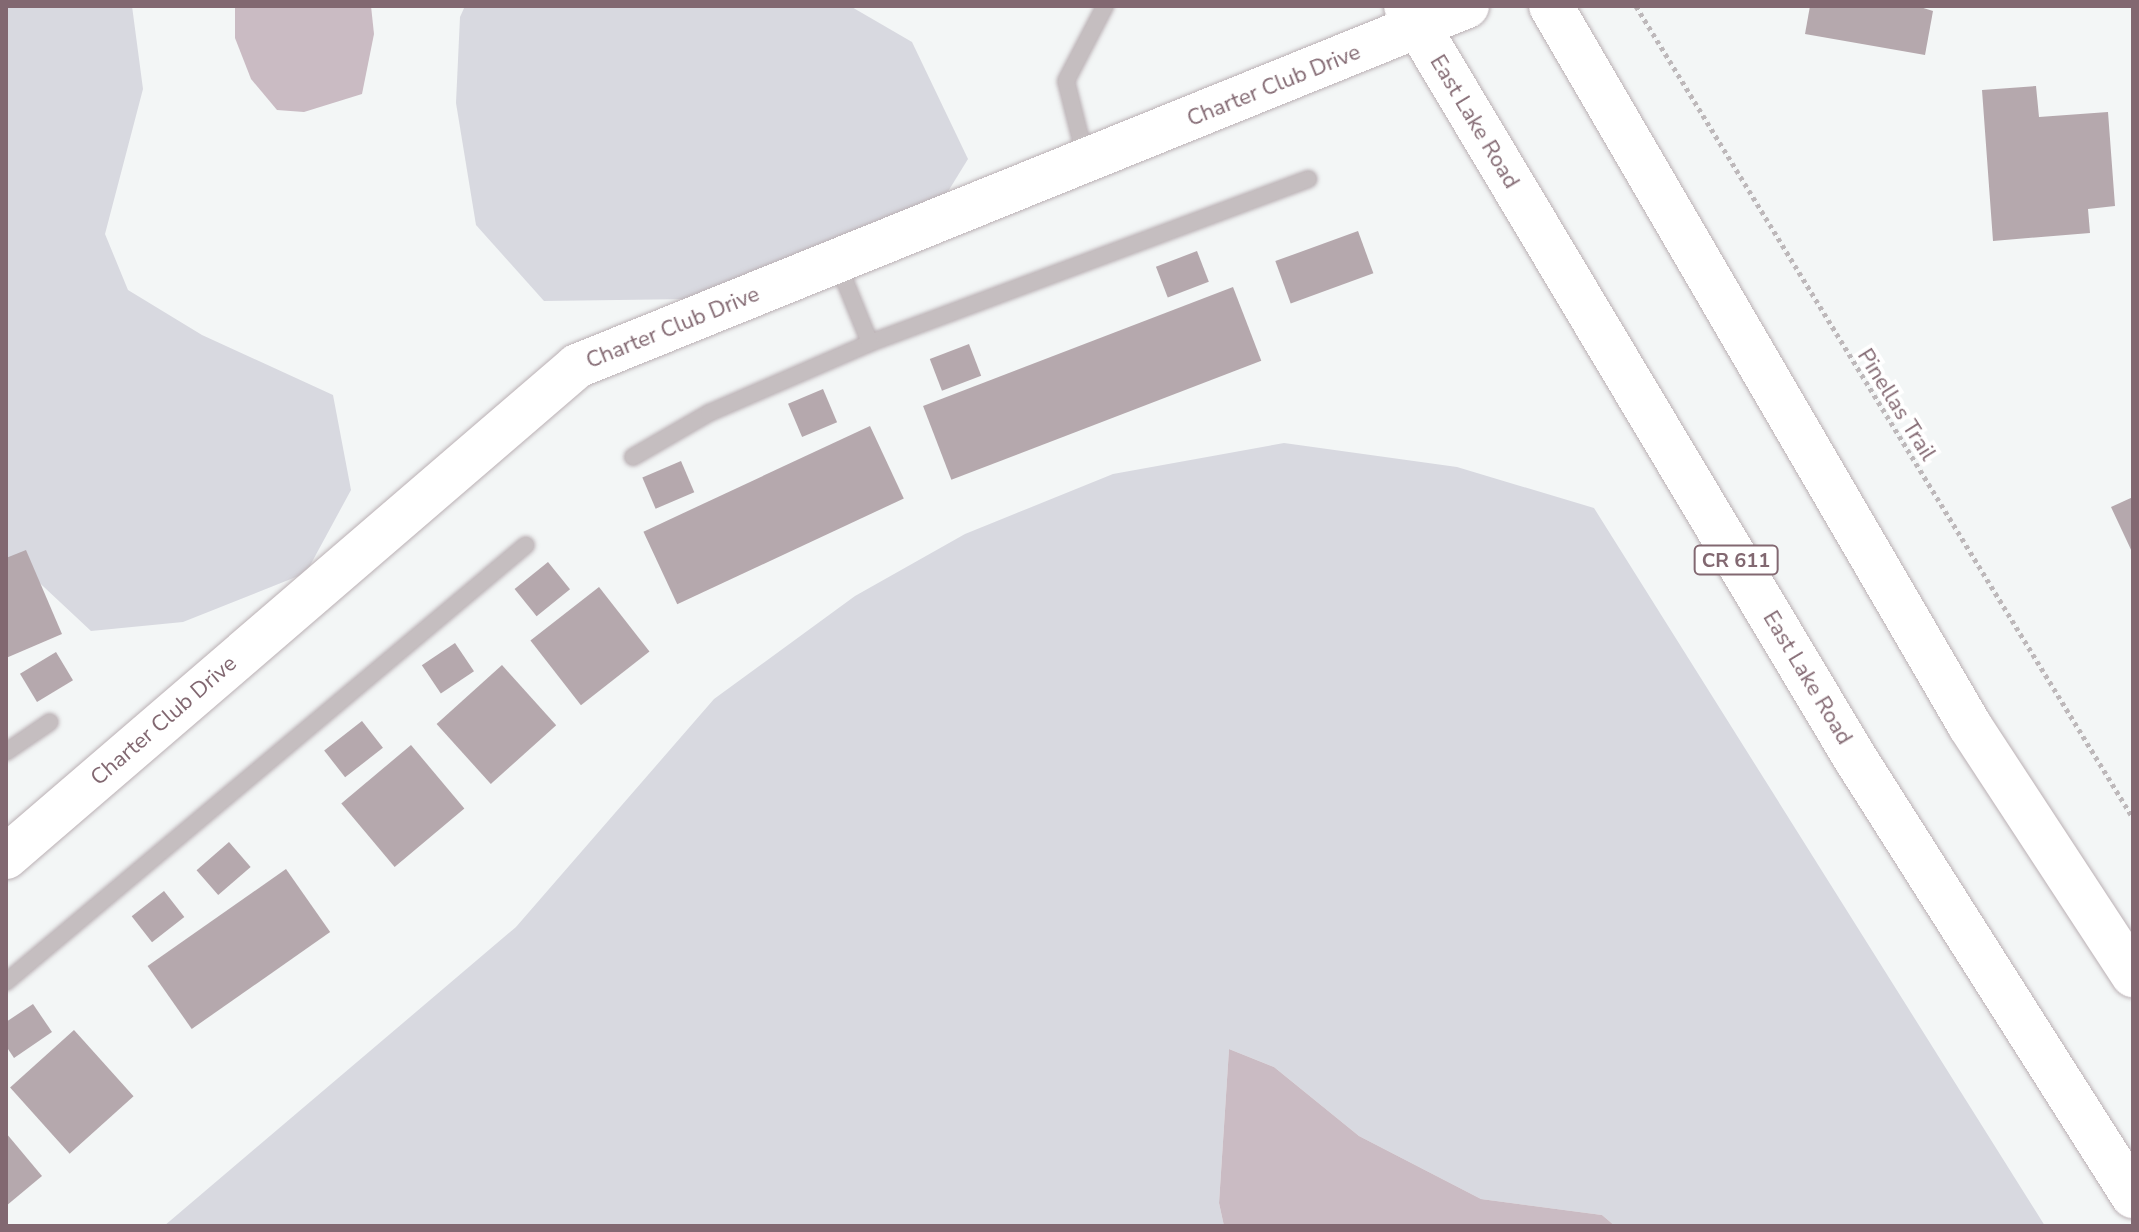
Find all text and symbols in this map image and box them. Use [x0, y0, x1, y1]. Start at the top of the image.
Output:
street label: Charter Club Drive [1183, 39, 1365, 133]
street label: East Lake Road [1424, 50, 1524, 194]
street label: Charter Club Drive [582, 281, 764, 375]
street label: Pinellas Trail [1851, 344, 1941, 466]
road number: CR 611 [1692, 544, 1780, 576]
street label: East Lake Road [1757, 606, 1857, 750]
street label: Charter Club Drive [86, 650, 242, 792]

